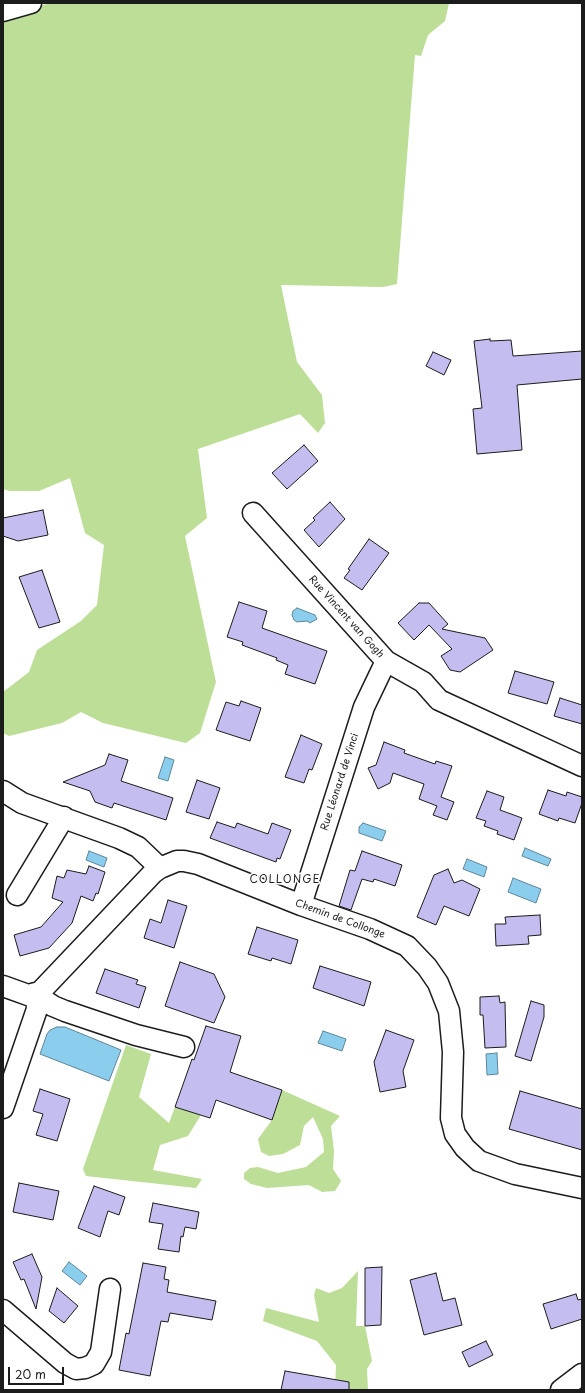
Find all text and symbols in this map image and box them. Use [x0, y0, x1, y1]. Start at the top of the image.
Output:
street label: Rue Vincent van Gogh [306, 573, 386, 661]
street label: Rue Léonard de Vinci [319, 732, 361, 832]
district label: COLLONGE [250, 873, 320, 887]
street label: Chemin de Collonge [293, 897, 387, 941]
scale bar [10, 1359, 66, 1385]
text: 20 m [15, 1365, 46, 1383]

